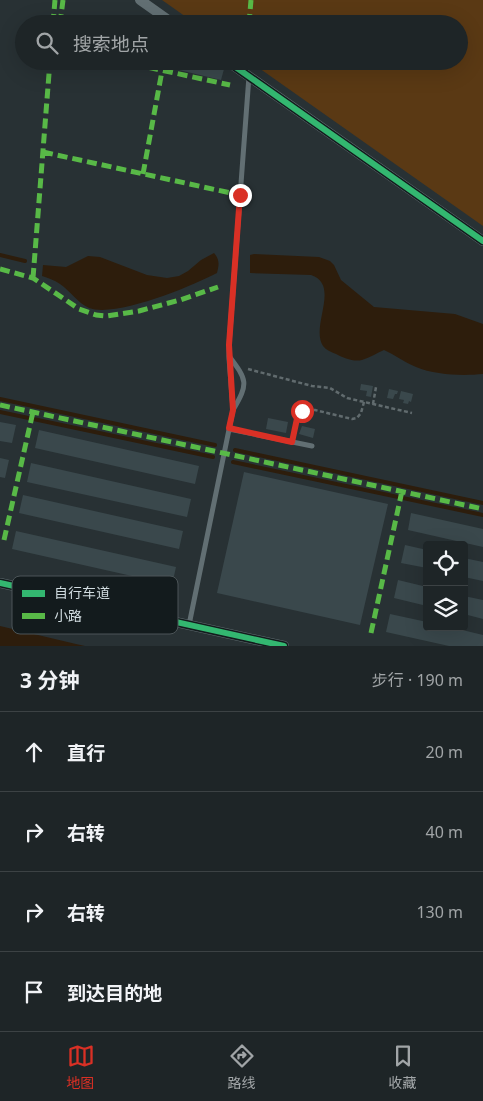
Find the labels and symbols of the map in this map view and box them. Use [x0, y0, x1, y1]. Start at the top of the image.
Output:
route end [229, 184, 252, 207]
route start [291, 400, 314, 423]
legend [12, 576, 178, 634]
text: 自行车道 [54, 583, 110, 602]
text: 小路 [54, 606, 82, 625]

